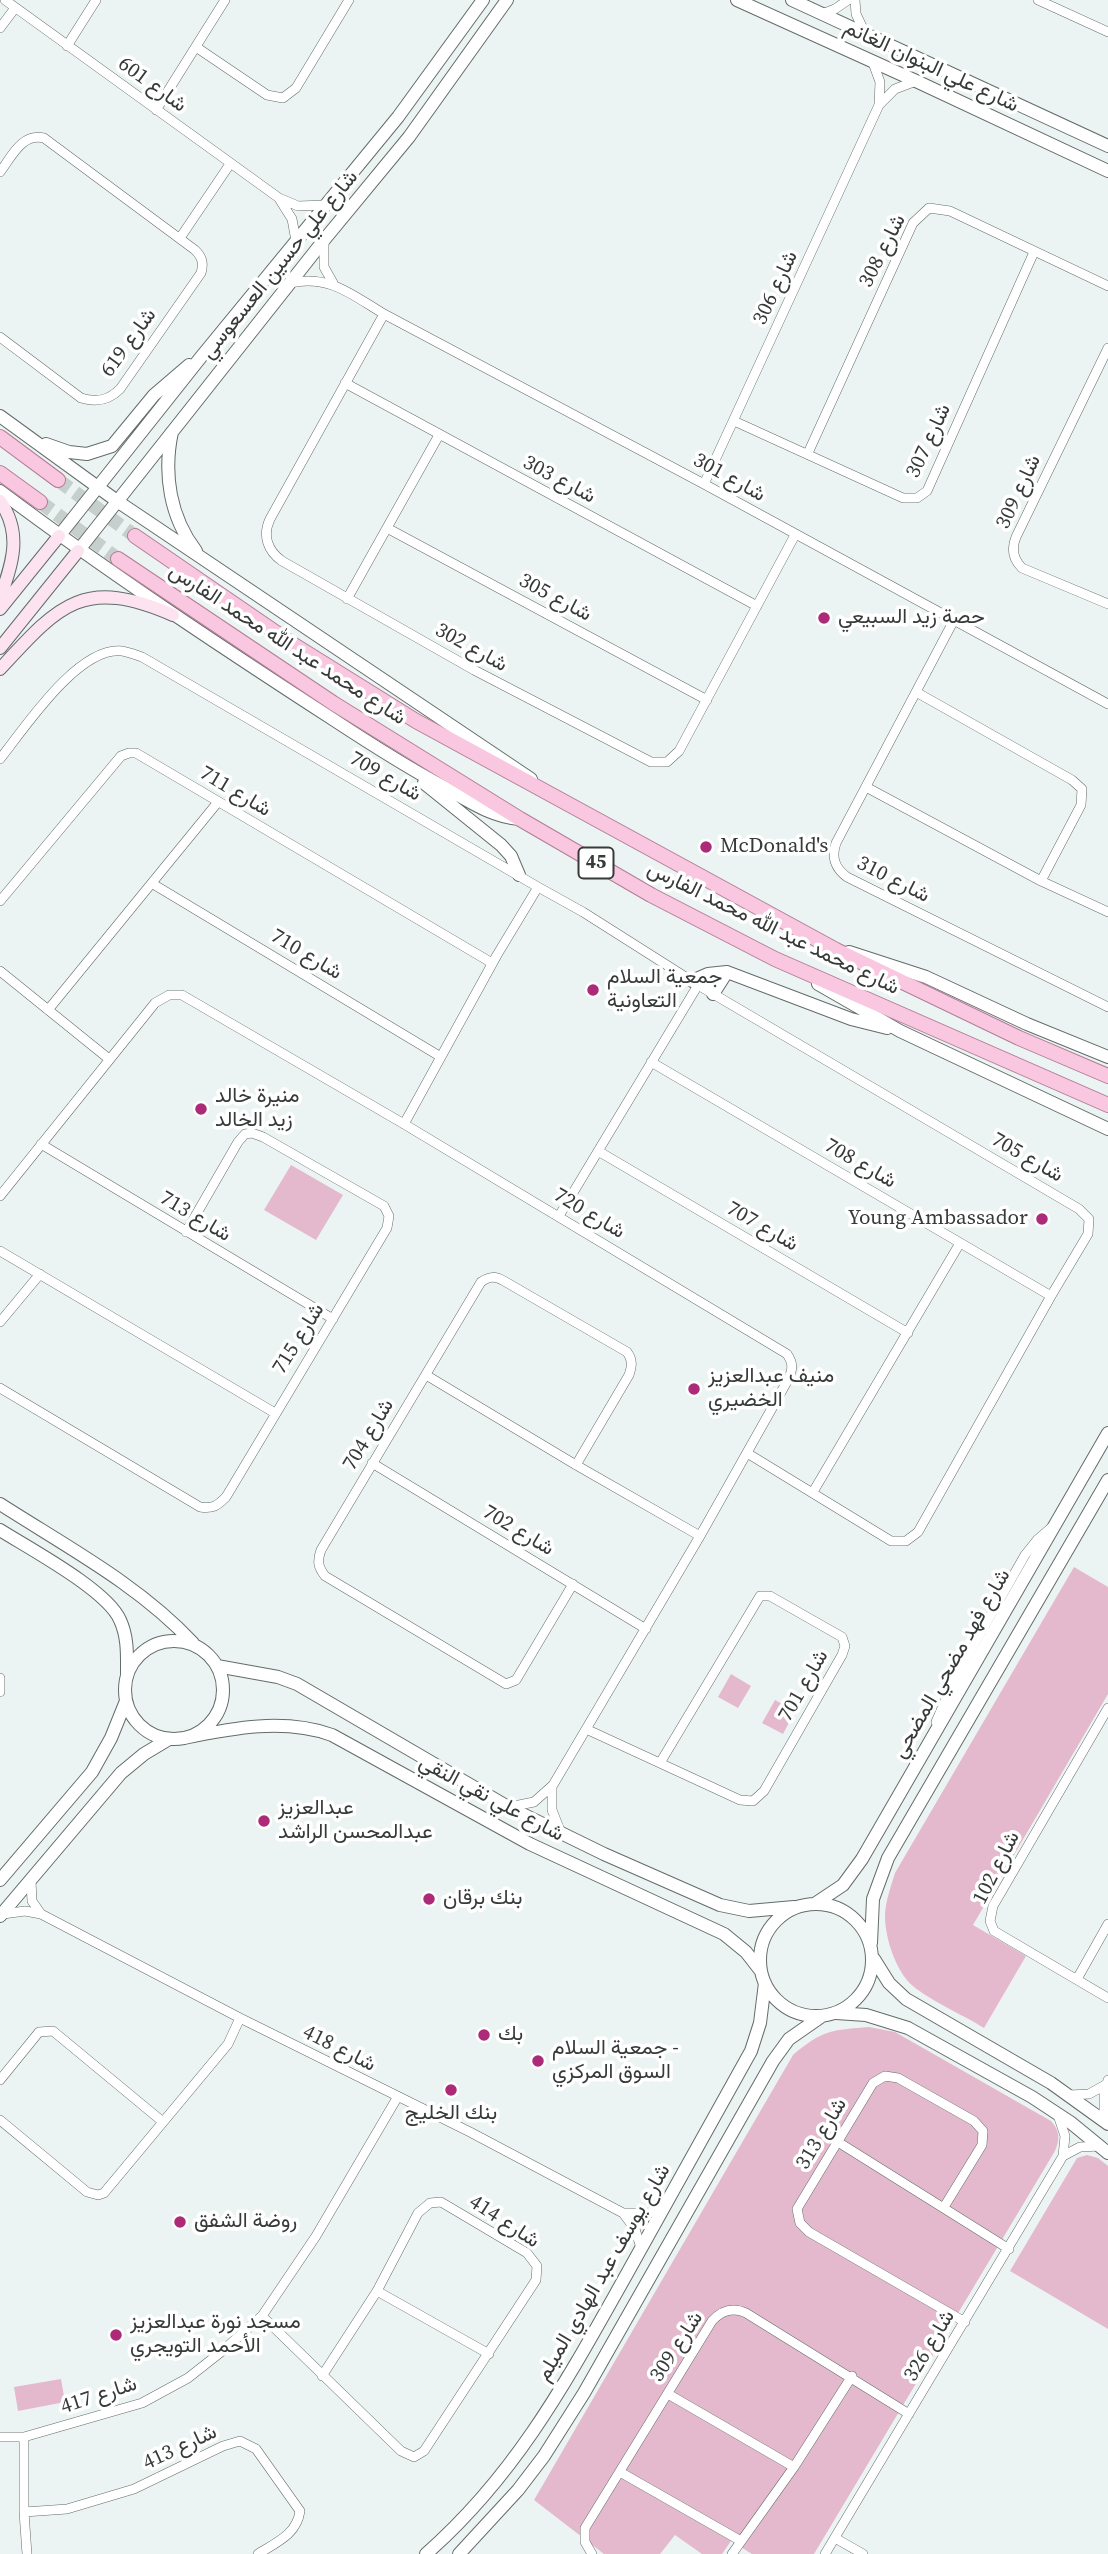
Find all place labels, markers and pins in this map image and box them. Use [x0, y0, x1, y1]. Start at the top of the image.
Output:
place label: حصة زيد السبيعي [838, 605, 985, 631]
marker: حصة زيد السبيعي [816, 610, 832, 626]
place label: McDonald's [720, 834, 828, 860]
marker: McDonald's [698, 839, 714, 855]
place label: جمعية السلام التعاونية [607, 965, 722, 1015]
marker: جمعية السلام التعاونية [585, 982, 601, 998]
place label: منيرة خالد زيد الخالد [215, 1084, 300, 1134]
marker: منيرة خالد زيد الخالد [193, 1101, 209, 1117]
place label: Young Ambassador [848, 1206, 1028, 1232]
marker: Young Ambassador [1034, 1211, 1050, 1227]
place label: منيف عبدالعزيز الخضيري [708, 1364, 834, 1414]
marker: منيف عبدالعزيز الخضيري [686, 1381, 702, 1397]
place label: عبدالعزيز عبدالمحسن الراشد [278, 1796, 433, 1846]
marker: عبدالعزيز عبدالمحسن الراشد [256, 1813, 272, 1829]
place label: بنك برقان [443, 1886, 522, 1912]
marker: بنك برقان [421, 1891, 437, 1907]
place label: بك [498, 2022, 523, 2048]
marker: بك [476, 2027, 492, 2043]
place label: جمعية السلام - السوق المركزي [552, 2036, 679, 2086]
marker: جمعية السلام - السوق المركزي [530, 2053, 546, 2069]
marker: بنك الخليج [443, 2082, 459, 2098]
place label: بنك الخليج [405, 2101, 497, 2127]
place label: روضة الشفق [194, 2209, 297, 2235]
marker: روضة الشفق [172, 2214, 188, 2230]
place label: مسجد نورة عبدالعزيز الأحمد التويجري [130, 2310, 301, 2360]
marker: مسجد نورة عبدالعزيز الأحمد التويجري [108, 2327, 124, 2343]

